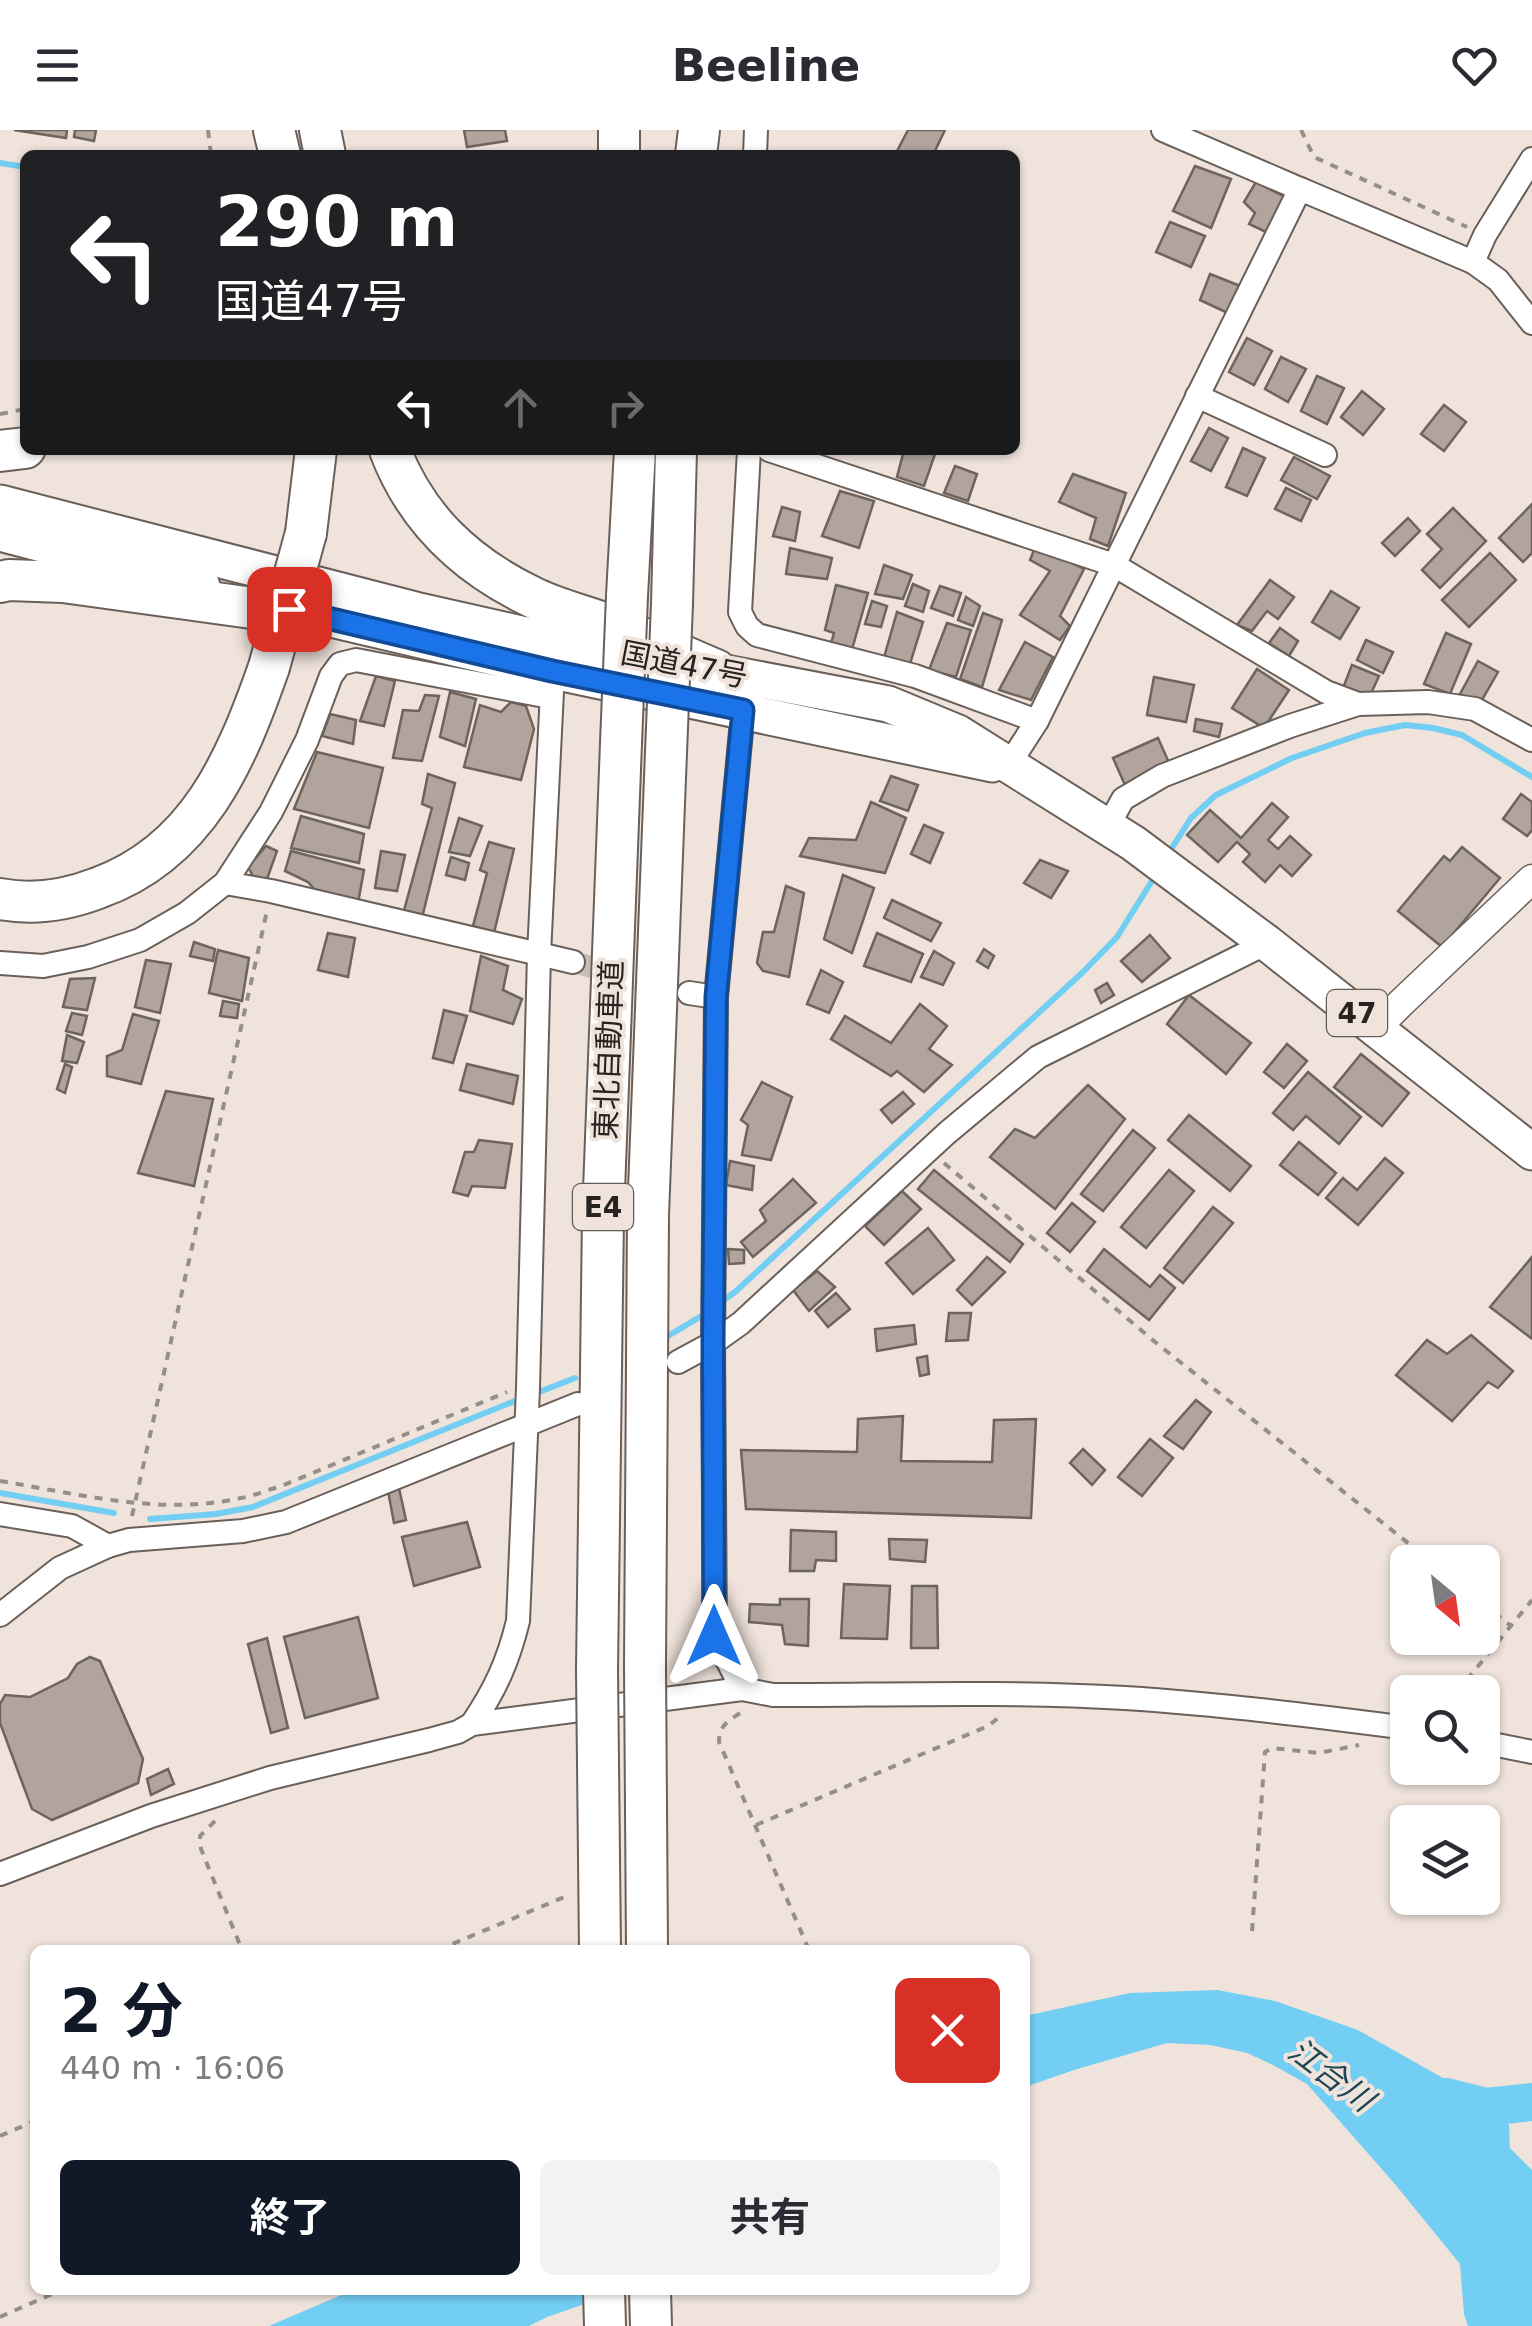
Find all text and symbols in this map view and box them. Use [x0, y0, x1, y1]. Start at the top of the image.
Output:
icon: menu [30, 38, 85, 93]
icon: heart [1447, 38, 1502, 93]
text: Beeline [672, 39, 860, 92]
text: 290 m [215, 181, 458, 263]
icon: left [50, 190, 180, 320]
text: 国道47号 [215, 275, 407, 328]
icon: left [388, 380, 443, 435]
icon: ahead [493, 380, 548, 435]
icon: right [598, 380, 653, 435]
pin [247, 567, 332, 652]
icon: arrive [262, 582, 317, 637]
street label: 国道47号 [618, 635, 750, 694]
street label: 東北自動車道 [588, 959, 629, 1141]
road number: 47 [1327, 990, 1387, 1036]
road number: E4 [573, 1184, 633, 1230]
north arrow [1390, 1545, 1500, 1655]
map controls [1390, 1545, 1500, 1915]
position arrow [662, 1584, 766, 1688]
button: search [1390, 1675, 1500, 1785]
button: layers [1390, 1805, 1500, 1915]
text: 2 分 [60, 1976, 183, 2046]
button: close [895, 1978, 1000, 2083]
water label: 江合川 [1281, 2031, 1383, 2121]
text: 440 m · 16:06 [60, 2049, 285, 2087]
button: 終了 [60, 2160, 520, 2275]
button: 共有 [540, 2160, 1000, 2275]

